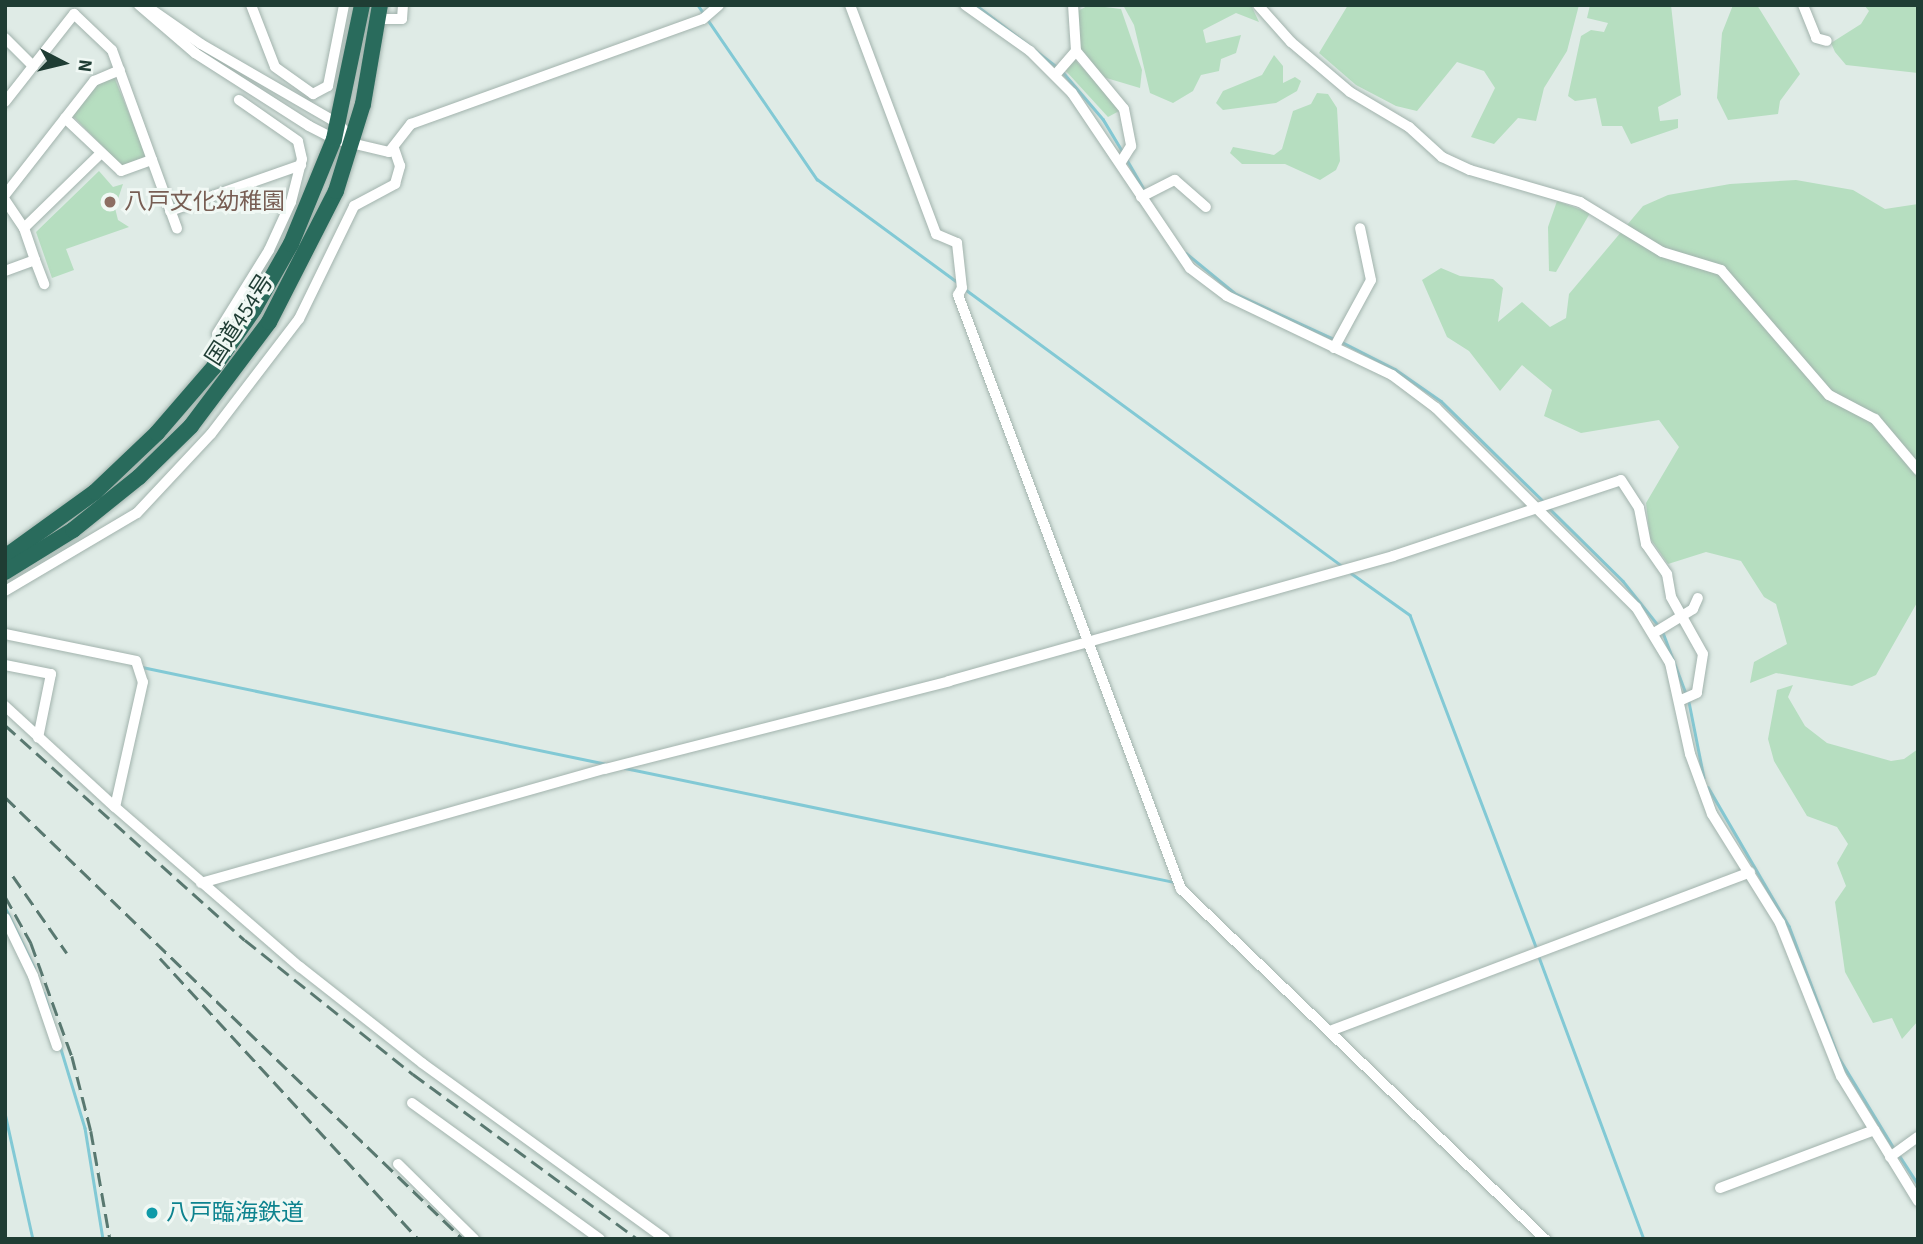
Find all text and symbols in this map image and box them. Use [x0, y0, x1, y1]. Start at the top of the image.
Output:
north arrow [28, 28, 98, 98]
text: N [70, 58, 99, 74]
place label: 八戸文化幼稚園 [124, 188, 285, 216]
marker: 八戸文化幼稚園 [102, 194, 118, 210]
street label: 国道454号 [200, 269, 280, 371]
place label: 八戸臨海鉄道 [166, 1199, 304, 1227]
marker: 八戸臨海鉄道 [144, 1205, 160, 1221]

